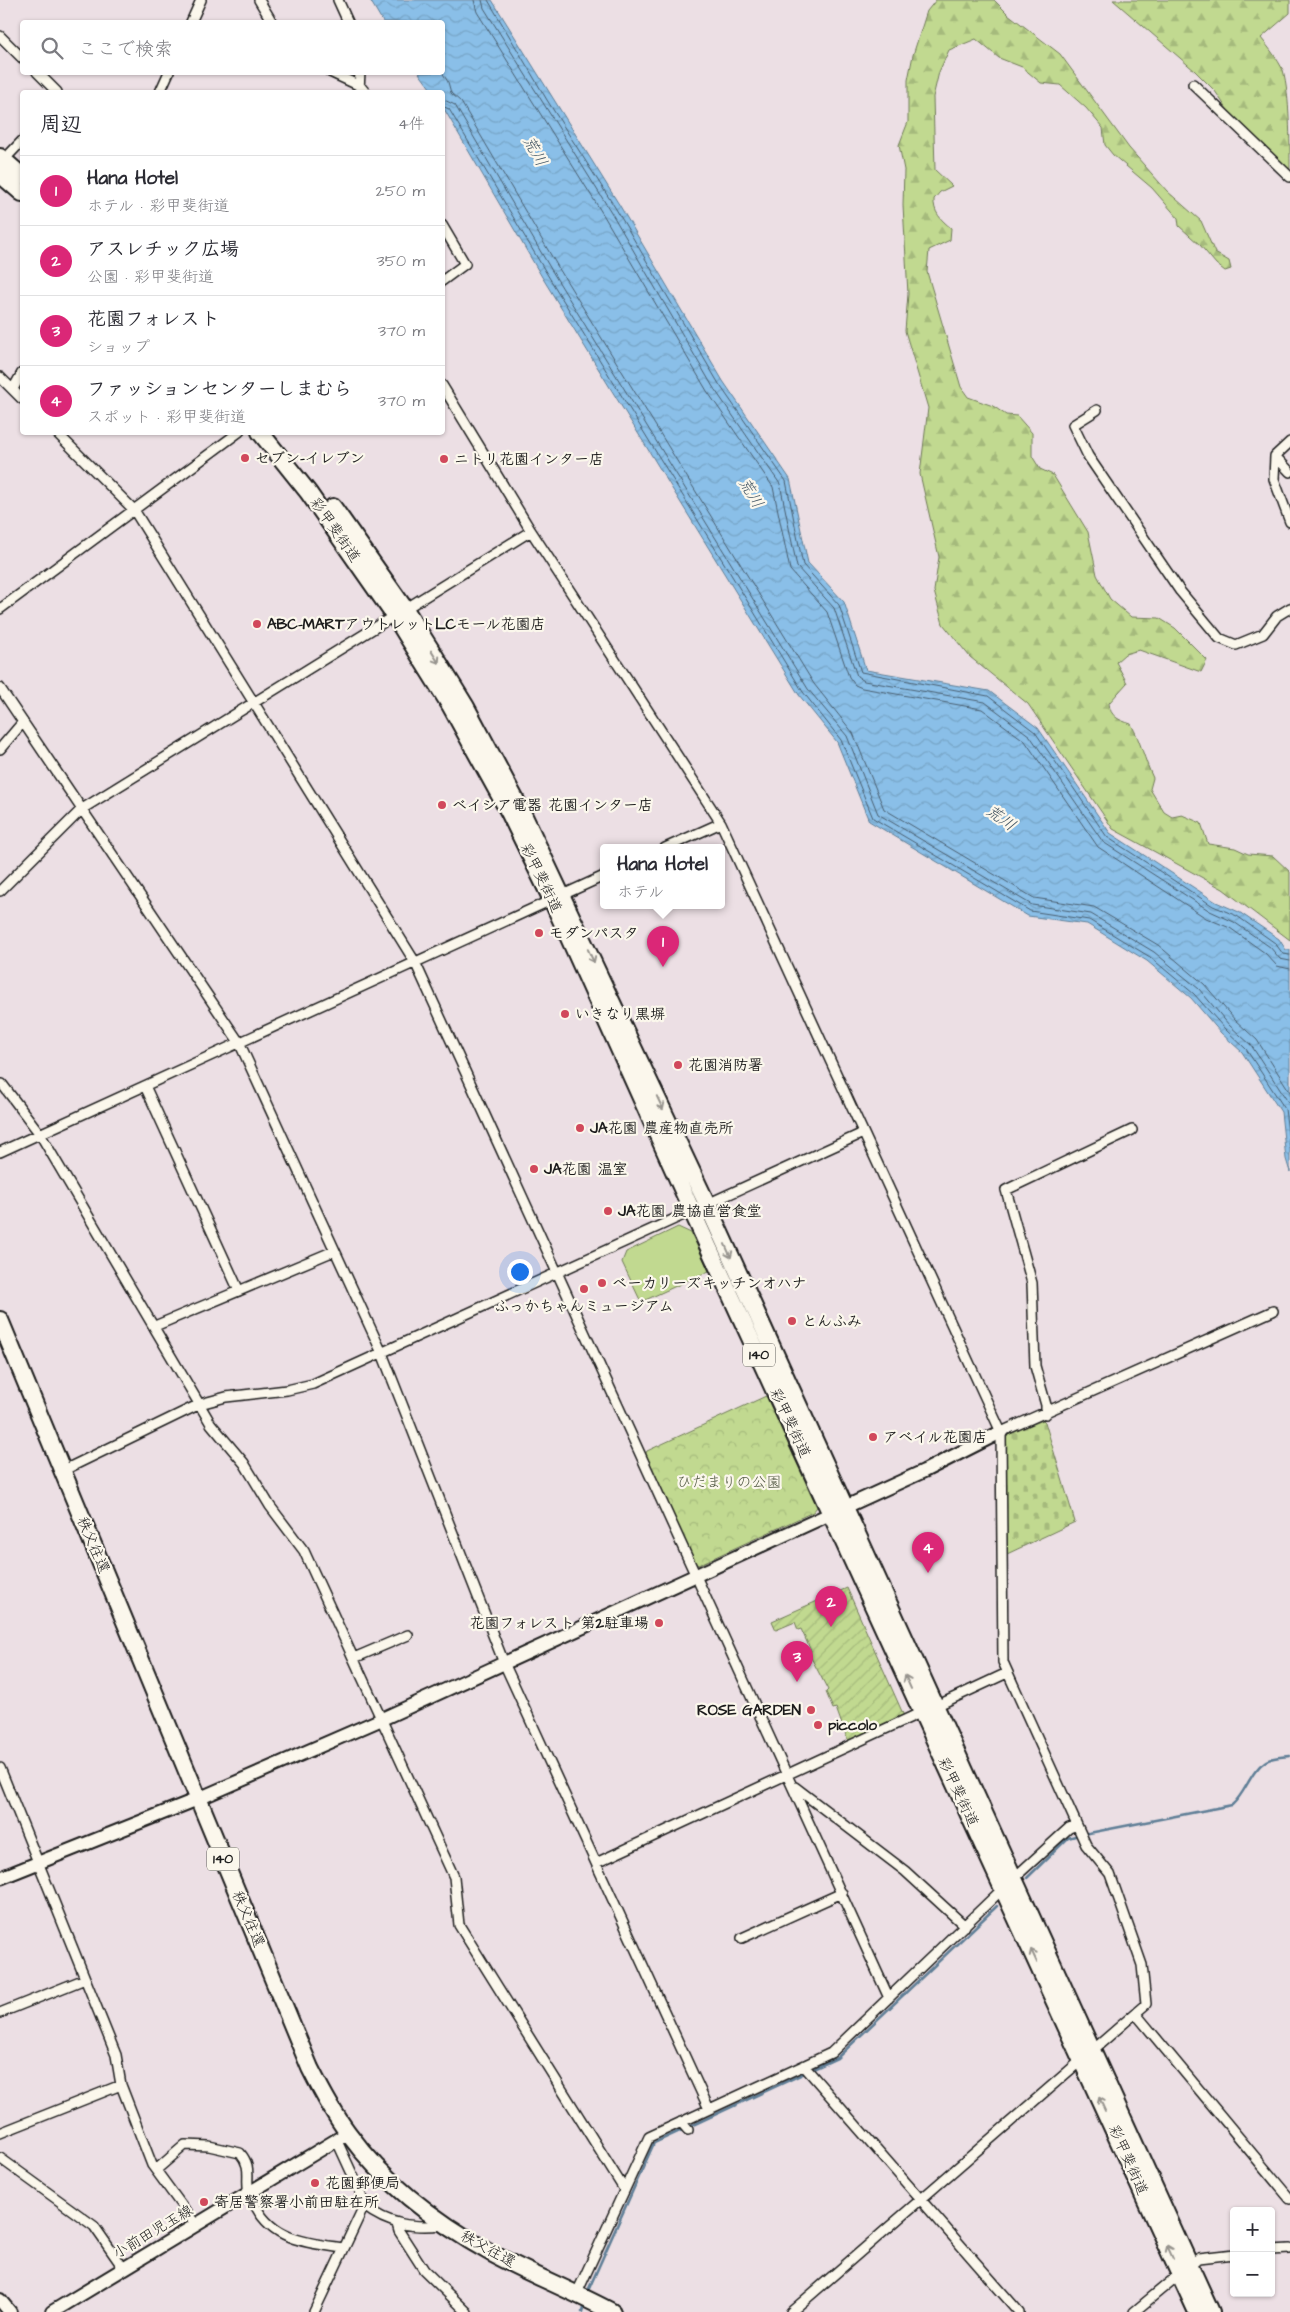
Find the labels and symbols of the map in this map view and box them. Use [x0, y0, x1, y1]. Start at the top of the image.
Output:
water label: 荒川 [518, 132, 552, 170]
place label: セブン-イレブン [255, 448, 365, 469]
place label: ニトリ花園インター店 [454, 449, 604, 470]
marker: セブン-イレブン [239, 452, 251, 464]
marker: ニトリ花園インター店 [438, 453, 450, 465]
water label: 荒川 [733, 474, 769, 512]
street label: 彩甲斐街道 [305, 493, 365, 567]
place label: ABC-MARTアウトレットLCモール花園店 [267, 614, 546, 635]
marker: ABC-MARTアウトレットLCモール花園店 [251, 618, 263, 630]
one-way arrow [431, 649, 441, 663]
place label: ベイシア電器 花園インター店 [452, 795, 653, 816]
marker: ベイシア電器 花園インター店 [436, 799, 448, 811]
water label: 荒川 [982, 800, 1020, 836]
street label: 彩甲斐街道 [515, 840, 567, 916]
place label: モダンパスタ [549, 923, 639, 944]
pin: 1 [647, 926, 679, 967]
marker: モダンパスタ [533, 927, 545, 939]
one-way arrow [586, 948, 596, 963]
place label: いきなり黒塀 [575, 1004, 665, 1025]
marker: いきなり黒塀 [559, 1008, 571, 1020]
place label: 花園消防署 [688, 1055, 763, 1076]
marker: 花園消防署 [672, 1059, 684, 1071]
one-way arrow [655, 1095, 665, 1110]
place label: JA花園 農産物直売所 [589, 1118, 734, 1139]
marker: JA花園 農産物直売所 [574, 1122, 586, 1134]
place label: JA花園 温室 [543, 1159, 628, 1180]
marker: JA花園 温室 [528, 1163, 540, 1175]
place label: JA花園 農協直営食堂 [617, 1201, 762, 1222]
marker: JA花園 農協直営食堂 [602, 1205, 614, 1217]
one-way arrow [723, 1243, 733, 1258]
your location [507, 1259, 533, 1285]
place label: ベーカリーズキッチンオハナ [612, 1273, 807, 1294]
marker: ベーカリーズキッチンオハナ [596, 1277, 608, 1289]
marker: ふっかちゃんミュージアム [578, 1283, 590, 1295]
place label: ふっかちゃんミュージアム [494, 1296, 674, 1317]
place label: とんふみ [802, 1311, 862, 1332]
marker: とんふみ [786, 1315, 798, 1327]
road number: 140 [743, 1344, 775, 1366]
street label: 彩甲斐街道 [765, 1385, 815, 1461]
place label: アベイル花園店 [883, 1427, 987, 1448]
marker: アベイル花園店 [867, 1431, 879, 1443]
park label: ひだまりの公園 [676, 1472, 782, 1493]
street label: 秩父往還 [72, 1513, 114, 1577]
pin: 4 [912, 1532, 944, 1573]
pin: 2 [815, 1586, 847, 1627]
place label: 花園フォレスト 第2駐車場 [469, 1613, 649, 1634]
marker: 花園フォレスト 第2駐車場 [653, 1617, 665, 1629]
pin: 3 [781, 1641, 813, 1682]
one-way arrow [902, 1674, 912, 1689]
place label: ROSE GARDEN [697, 1700, 802, 1721]
marker: ROSE GARDEN [805, 1704, 817, 1716]
place label: piccolo [828, 1715, 877, 1736]
marker: piccolo [812, 1719, 824, 1731]
street label: 彩甲斐街道 [933, 1754, 983, 1830]
road number: 140 [207, 1848, 239, 1870]
street label: 秩父往還 [227, 1887, 269, 1951]
one-way arrow [1029, 1949, 1038, 1964]
one-way arrow [1097, 2097, 1107, 2112]
street label: 彩甲斐街道 [1103, 2121, 1153, 2199]
place label: 花園郵便局 [325, 2173, 400, 2194]
marker: 花園郵便局 [309, 2177, 321, 2189]
place label: 寄居警察署小前田駐在所 [214, 2192, 379, 2213]
marker: 寄居警察署小前田駐在所 [198, 2196, 210, 2208]
street label: 小前田児玉線 [109, 2200, 197, 2264]
street label: 秩父往還 [457, 2225, 519, 2273]
one-way arrow [1164, 2245, 1174, 2260]

